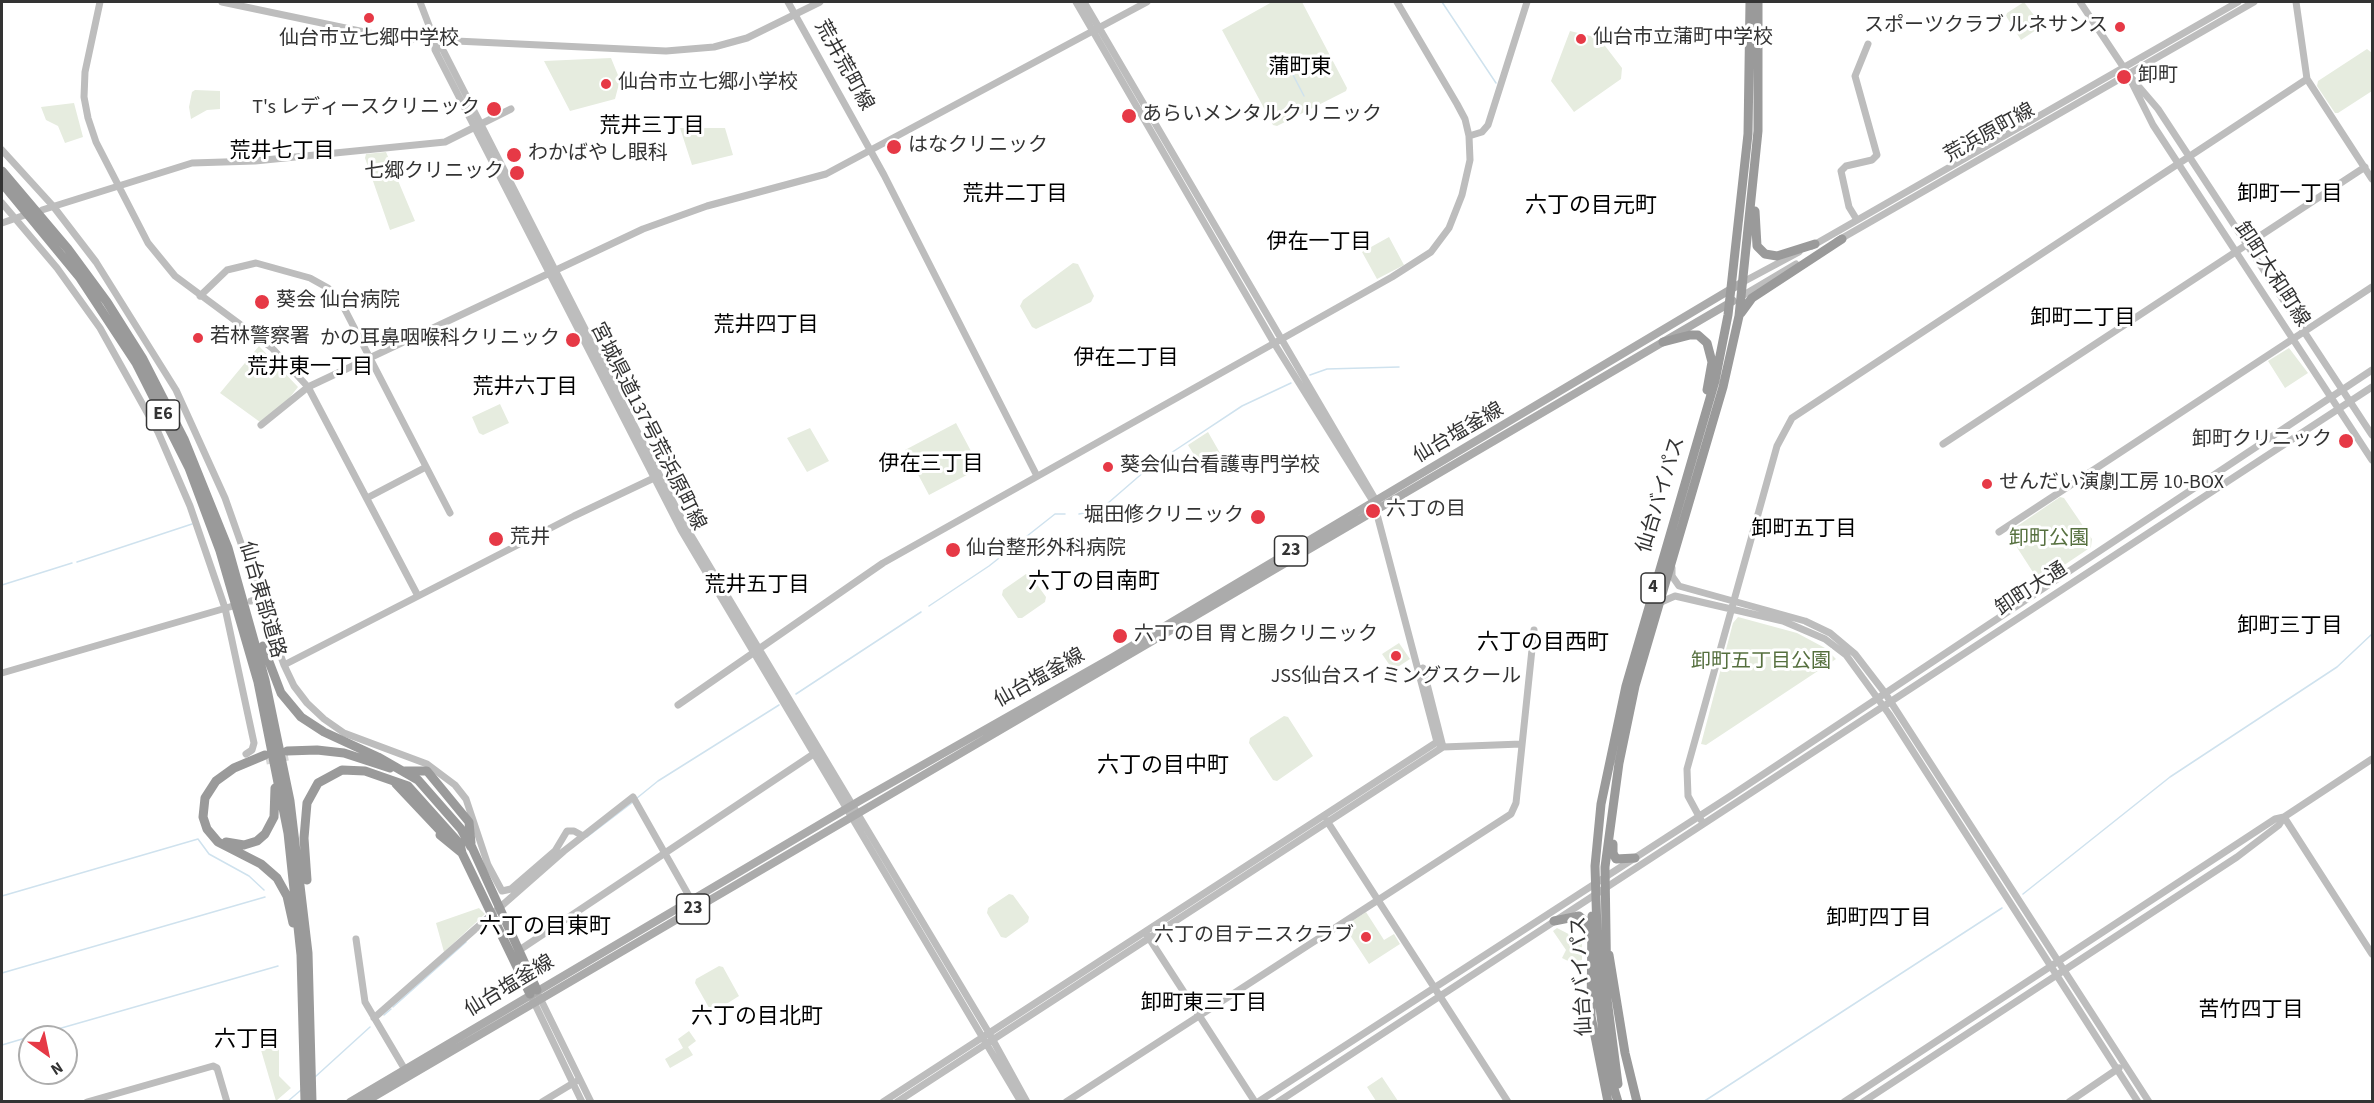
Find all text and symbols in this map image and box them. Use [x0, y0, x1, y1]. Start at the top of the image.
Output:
marker: 仙台市立七郷中学校 [362, 11, 376, 25]
place label: スポーツクラブ ルネサンス [1864, 15, 2108, 39]
street label: 荒井荒町線 [808, 16, 878, 116]
marker: スポーツクラブ ルネサンス [2113, 20, 2127, 34]
place label: 仙台市立蒲町中学校 [1593, 27, 1773, 51]
place label: 仙台市立七郷中学校 [279, 28, 459, 52]
marker: 仙台市立蒲町中学校 [1574, 32, 1588, 46]
district label: 蒲町東 [1269, 55, 1331, 81]
place label: 卸町 [2138, 65, 2178, 89]
marker: 卸町 [2115, 68, 2133, 86]
place label: 仙台市立七郷小学校 [618, 72, 798, 96]
marker: 仙台市立七郷小学校 [599, 77, 613, 91]
place label: T's レディースクリニック [252, 97, 480, 121]
street label: 荒浜原町線 [1940, 99, 2040, 169]
marker: T's レディースクリニック [485, 100, 503, 118]
place label: あらいメンタルクリニック [1142, 104, 1382, 128]
marker: あらいメンタルクリニック [1120, 107, 1138, 125]
district label: 荒井三丁目 [600, 114, 704, 140]
place label: はなクリニック [908, 135, 1048, 159]
marker: はなクリニック [885, 138, 903, 156]
district label: 荒井七丁目 [230, 139, 334, 165]
place label: わかばやし眼科 [528, 143, 668, 167]
marker: わかばやし眼科 [505, 146, 523, 164]
place label: 七郷クリニック [364, 161, 504, 185]
marker: 七郷クリニック [508, 164, 526, 182]
district label: 荒井二丁目 [963, 182, 1067, 208]
district label: 卸町一丁目 [2238, 182, 2342, 208]
district label: 六丁の目元町 [1525, 194, 1657, 220]
street label: 卸町大和町線 [2228, 218, 2314, 332]
district label: 伊在一丁目 [1267, 230, 1371, 256]
place label: 葵会 仙台病院 [276, 290, 400, 314]
marker: 葵会 仙台病院 [253, 293, 271, 311]
district label: 卸町二丁目 [2031, 306, 2135, 332]
district label: 荒井四丁目 [714, 313, 818, 339]
street label: 宮城県道137号荒浜原町線 [584, 319, 710, 535]
place label: 若林警察署 [210, 326, 310, 350]
place label: かの耳鼻咽喉科クリニック [320, 328, 560, 352]
marker: 若林警察署 [191, 331, 205, 345]
marker: かの耳鼻咽喉科クリニック [564, 331, 582, 349]
district label: 伊在二丁目 [1074, 346, 1178, 372]
district label: 荒井東一丁目 [247, 355, 373, 381]
district label: 荒井六丁目 [473, 375, 577, 401]
street label: 仙台塩釜線 [1410, 399, 1508, 469]
road number: E6 [146, 400, 180, 430]
place label: 卸町クリニック [2192, 429, 2332, 453]
marker: 卸町クリニック [2337, 432, 2355, 450]
street label: 仙台バイパス [1633, 434, 1691, 556]
district label: 伊在三丁目 [879, 452, 983, 478]
place label: 葵会仙台看護専門学校 [1120, 455, 1320, 479]
marker: 葵会仙台看護専門学校 [1101, 460, 1115, 474]
place label: せんだい演劇工房 10-BOX [1999, 472, 2224, 496]
marker: せんだい演劇工房 10-BOX [1980, 477, 1994, 491]
place label: 六丁の目 [1386, 499, 1466, 523]
marker: 六丁の目 [1364, 502, 1382, 520]
place label: 堀田修クリニック [1084, 505, 1244, 529]
marker: 堀田修クリニック [1249, 508, 1267, 526]
district label: 卸町五丁目 [1752, 517, 1856, 543]
place label: 荒井 [510, 527, 550, 551]
park label: 卸町公園 [2009, 528, 2089, 552]
marker: 荒井 [487, 530, 505, 548]
road number: 23 [1274, 536, 1308, 566]
place label: 仙台整形外科病院 [966, 538, 1126, 562]
street label: 仙台東部道路 [233, 539, 289, 661]
marker: 仙台整形外科病院 [944, 541, 962, 559]
street label: 卸町大通 [1992, 558, 2072, 622]
district label: 六丁の目南町 [1028, 570, 1160, 596]
district label: 荒井五丁目 [705, 573, 809, 599]
road number: 4 [1641, 573, 1665, 603]
district label: 卸町三丁目 [2238, 614, 2342, 640]
place label: 六丁の目 胃と腸クリニック [1134, 624, 1378, 648]
marker: 六丁の目 胃と腸クリニック [1111, 627, 1129, 645]
district label: 六丁の目西町 [1477, 631, 1609, 657]
street label: 仙台塩釜線 [990, 644, 1090, 714]
marker: JSS仙台スイミングスクール [1389, 649, 1403, 663]
park label: 卸町五丁目公園 [1691, 651, 1831, 675]
place label: JSS仙台スイミングスクール [1271, 666, 1521, 690]
district label: 六丁の目中町 [1097, 754, 1229, 780]
road number: 23 [676, 894, 710, 924]
district label: 卸町四丁目 [1827, 906, 1931, 932]
district label: 六丁の目東町 [479, 915, 611, 941]
street label: 仙台バイパス [1568, 915, 1598, 1037]
place label: 六丁の目テニスクラブ [1154, 925, 1354, 949]
marker: 六丁の目テニスクラブ [1359, 930, 1373, 944]
street label: 仙台塩釜線 [461, 951, 559, 1023]
district label: 卸町東三丁目 [1141, 991, 1267, 1017]
district label: 苦竹四丁目 [2199, 998, 2303, 1024]
district label: 六丁の目北町 [691, 1005, 823, 1031]
north arrow [18, 1025, 78, 1085]
district label: 六丁目 [214, 1028, 280, 1054]
text: N [46, 1056, 67, 1081]

